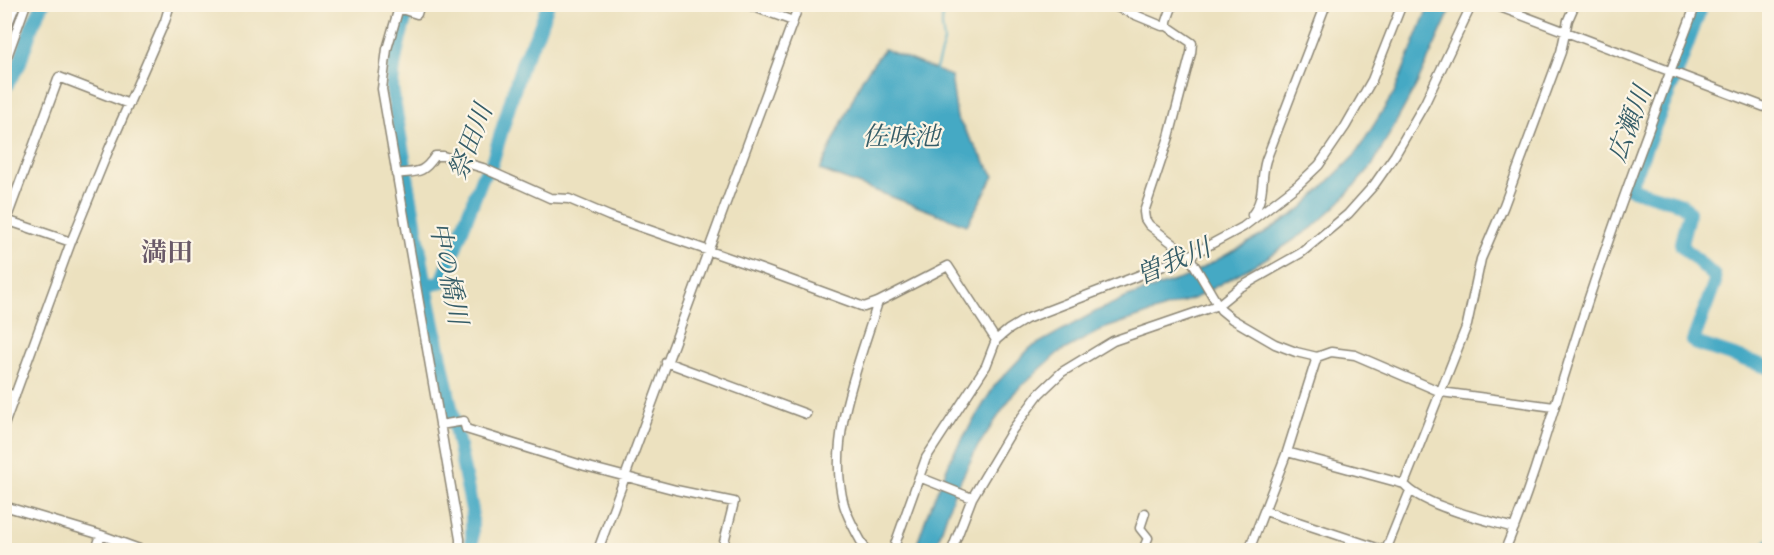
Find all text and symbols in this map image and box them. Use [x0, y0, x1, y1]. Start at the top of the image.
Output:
water label: 広瀬川 [1599, 79, 1660, 167]
water label: 祭田川 [440, 97, 501, 185]
water label: 佐味池 [862, 119, 943, 153]
water label: 中の橋川 [422, 219, 476, 330]
water label: 曽我川 [1130, 229, 1218, 292]
district label: 満田 [141, 235, 193, 269]

